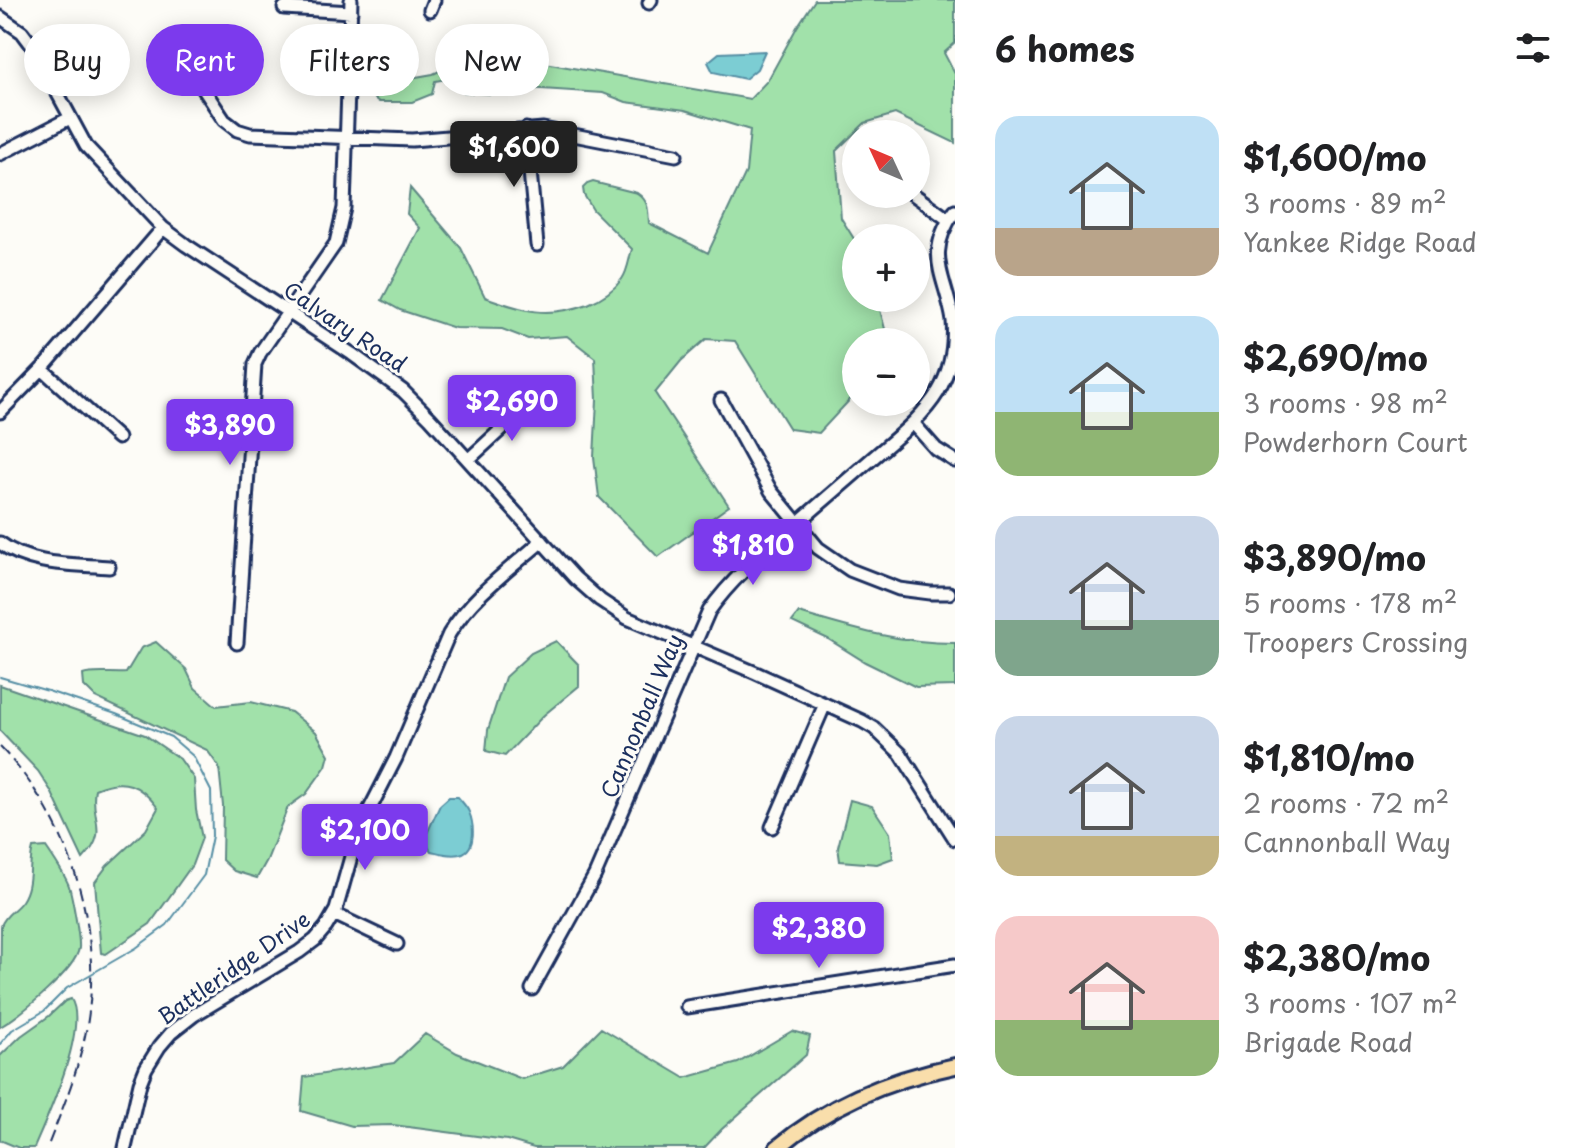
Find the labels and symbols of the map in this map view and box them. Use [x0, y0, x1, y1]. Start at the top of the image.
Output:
north arrow [842, 120, 930, 208]
pin: $1,600 [449, 121, 579, 189]
street label: Calvary Road [278, 272, 414, 379]
pin: $2,690 [447, 375, 577, 443]
pin: $3,890 [165, 399, 295, 467]
pin: $1,810 [688, 519, 818, 587]
street label: Cannonball Way [591, 628, 690, 803]
pin: $2,100 [300, 804, 430, 872]
street label: Battleridge Drive [150, 902, 316, 1032]
pin: $2,380 [754, 902, 884, 970]

